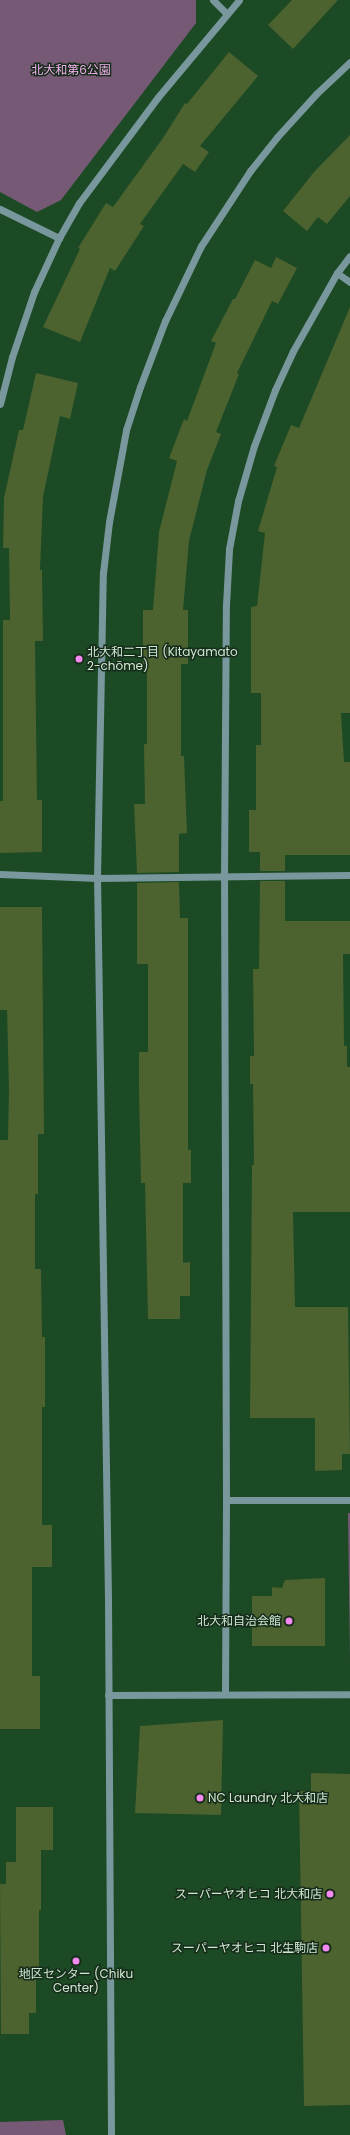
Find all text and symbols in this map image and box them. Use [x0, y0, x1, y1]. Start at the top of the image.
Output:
park label: 北大和第6公園 [31, 63, 111, 77]
place label: 北大和二丁目 (Kitayamato 2-chōme) [87, 645, 238, 673]
marker: 北大和二丁目 (Kitayamato 2-chōme) [74, 654, 84, 664]
place label: 北大和自治会館 [197, 1614, 281, 1628]
marker: 北大和自治会館 [284, 1616, 294, 1626]
place label: NC Laundry 北大和店 [208, 1791, 328, 1805]
marker: NC Laundry 北大和店 [195, 1793, 205, 1803]
place label: スーパーヤオヒコ 北大和店 [175, 1887, 322, 1901]
marker: スーパーヤオヒコ 北大和店 [325, 1889, 335, 1899]
place label: スーパーヤオヒコ 北生駒店 [171, 1941, 318, 1955]
marker: スーパーヤオヒコ 北生駒店 [321, 1943, 331, 1953]
marker: 地区センター (Chiku Center) [71, 1956, 81, 1966]
place label: 地区センター (Chiku Center) [19, 1967, 133, 1995]

